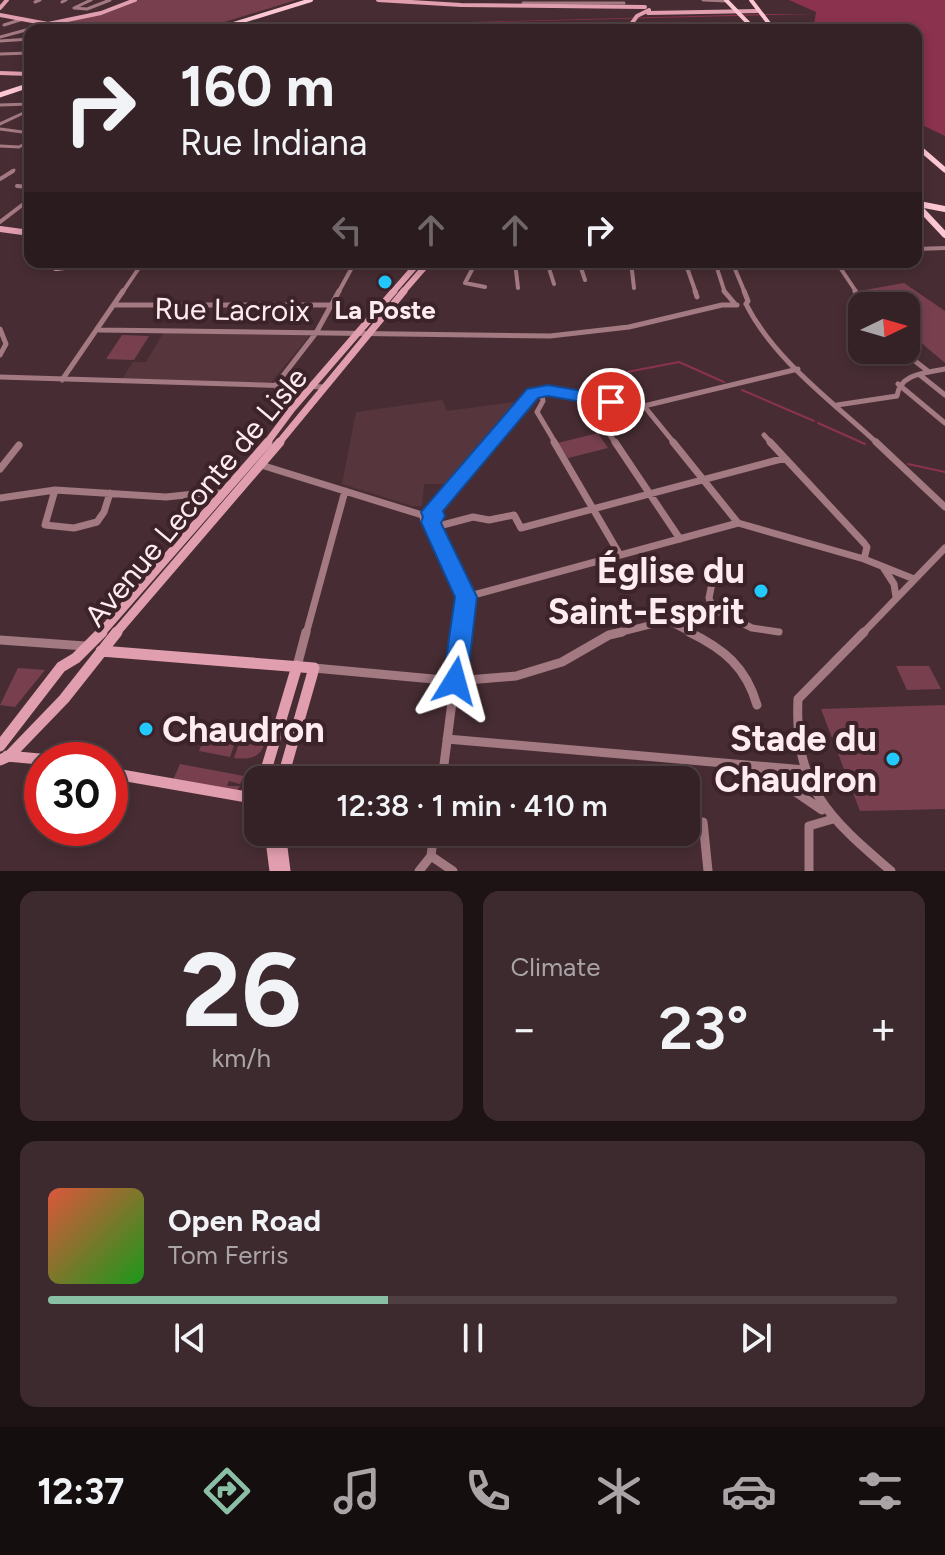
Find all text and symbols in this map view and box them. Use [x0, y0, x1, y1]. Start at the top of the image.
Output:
text: 160 m [180, 53, 335, 120]
icon: right [48, 56, 152, 160]
text: Rue Indiana [180, 121, 367, 164]
icon: left [325, 208, 369, 252]
icon: ahead [409, 208, 453, 252]
icon: ahead [493, 208, 537, 252]
icon: right [577, 208, 621, 252]
marker: La Poste [376, 273, 394, 291]
street label: Rue Lacroix [154, 290, 310, 329]
north arrow [848, 292, 920, 364]
map controls [848, 292, 920, 364]
place label: La Poste [334, 294, 436, 326]
street label: Avenue Leconte de Lisle [76, 359, 315, 634]
pin [577, 368, 645, 436]
icon: arrive [589, 380, 633, 424]
place label: Église du Saint-Esprit [548, 549, 745, 633]
marker: Église du Saint-Esprit [752, 582, 770, 600]
position arrow [413, 639, 497, 723]
place label: Chaudron [162, 708, 325, 751]
place label: Stade du Chaudron [714, 717, 877, 801]
marker: Chaudron [137, 720, 155, 738]
speed limit sign: 30 [24, 742, 128, 846]
marker: Stade du Chaudron [884, 750, 902, 768]
text: 12:38 · 1 min · 410 m [336, 787, 608, 824]
text: 26 [181, 927, 302, 1052]
text: Climate [511, 951, 600, 983]
text: 23° [659, 992, 749, 1064]
text: − [511, 1002, 538, 1055]
text: + [870, 1002, 897, 1055]
text: km/h [212, 1042, 271, 1074]
text: Open Road [168, 1202, 321, 1239]
text: Tom Ferris [168, 1239, 288, 1271]
icon: previous [168, 1316, 212, 1360]
icon: pause [451, 1316, 495, 1360]
icon: next [734, 1316, 778, 1360]
icon: directions [199, 1463, 255, 1519]
icon: music [329, 1463, 385, 1519]
icon: phone [460, 1463, 516, 1519]
icon: climate [591, 1463, 647, 1519]
icon: car [721, 1463, 777, 1519]
icon: filters [852, 1463, 908, 1519]
text: 12:37 [37, 1470, 124, 1513]

